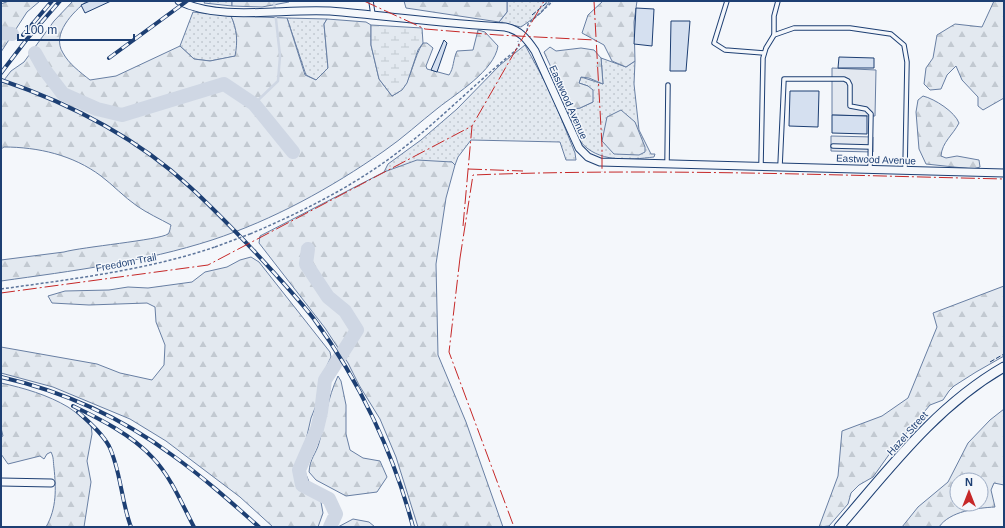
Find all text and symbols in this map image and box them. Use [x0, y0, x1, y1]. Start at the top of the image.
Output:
scale bar [18, 16, 134, 42]
text: 100 m [24, 23, 57, 37]
street label: Eastwood Avenue [547, 63, 590, 141]
street label: Eastwood Avenue [836, 153, 917, 166]
street label: Freedom Trail [95, 251, 157, 274]
street label: Hazel Street [885, 409, 930, 457]
north arrow [949, 472, 989, 512]
text: N [965, 476, 973, 488]

